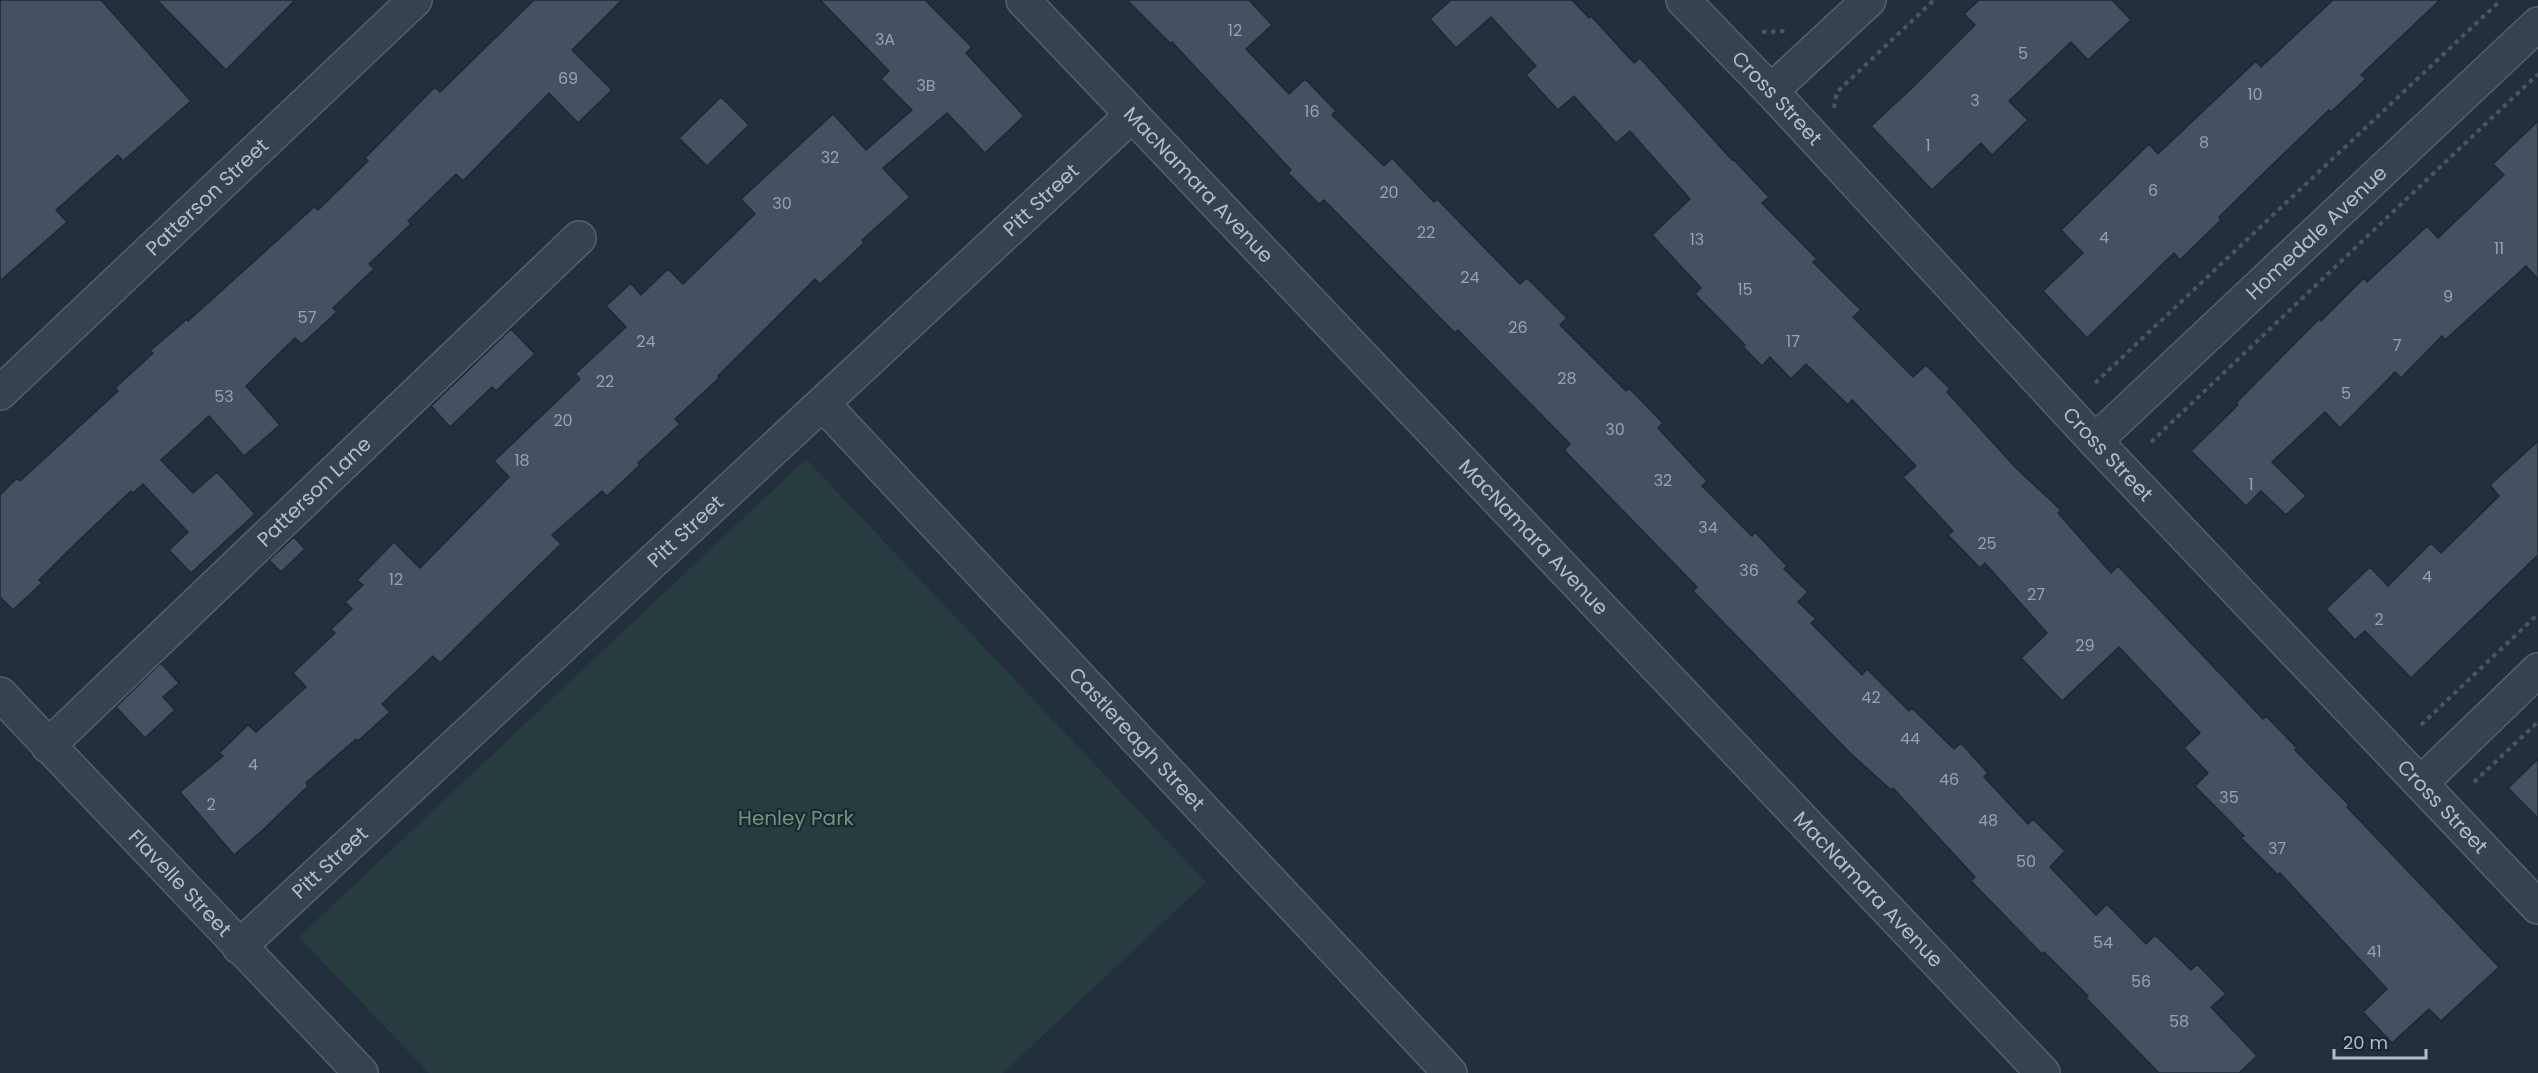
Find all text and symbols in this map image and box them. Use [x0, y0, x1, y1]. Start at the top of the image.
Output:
house number: 12 [1228, 19, 1242, 42]
house number: 3A [875, 28, 895, 51]
house number: 5 [2018, 42, 2028, 65]
street label: Cross Street [1726, 45, 1829, 152]
house number: 69 [558, 67, 578, 90]
house number: 3B [916, 74, 936, 97]
house number: 10 [2247, 83, 2263, 106]
house number: 3 [1970, 89, 1980, 112]
street label: MacNamara Avenue [1118, 100, 1280, 269]
house number: 16 [1304, 100, 1320, 123]
house number: 8 [2199, 131, 2209, 154]
street label: Patterson Street [139, 132, 274, 262]
house number: 1 [1925, 134, 1931, 157]
house number: 32 [821, 146, 839, 169]
street label: Pitt Street [997, 157, 1085, 243]
street label: Homedale Avenue [2240, 159, 2393, 306]
house number: 6 [2148, 179, 2158, 202]
house number: 20 [1379, 181, 1399, 204]
house number: 30 [772, 192, 792, 215]
house number: 22 [1417, 221, 1435, 244]
house number: 4 [2099, 226, 2109, 249]
house number: 13 [1690, 228, 1704, 251]
house number: 11 [2494, 237, 2504, 260]
house number: 24 [1460, 266, 1480, 289]
house number: 15 [1737, 278, 1753, 301]
house number: 9 [2443, 285, 2453, 308]
house number: 57 [298, 306, 317, 329]
house number: 26 [1508, 316, 1528, 339]
house number: 24 [636, 330, 656, 353]
house number: 17 [1786, 330, 1800, 353]
house number: 7 [2393, 334, 2402, 357]
house number: 28 [1557, 367, 1577, 390]
house number: 22 [596, 370, 614, 393]
house number: 5 [2341, 382, 2351, 405]
house number: 53 [214, 385, 234, 408]
street label: Cross Street [2056, 401, 2159, 508]
house number: 20 [553, 409, 573, 432]
house number: 30 [1605, 418, 1625, 441]
street label: Patterson Lane [251, 430, 377, 553]
house number: 18 [514, 449, 530, 472]
street label: MacNamara Avenue [1452, 453, 1615, 621]
house number: 32 [1654, 469, 1672, 492]
house number: 1 [2248, 473, 2254, 496]
street label: Pitt Street [641, 489, 730, 574]
house number: 34 [1698, 516, 1718, 539]
house number: 25 [1977, 532, 1997, 555]
house number: 36 [1739, 559, 1759, 582]
house number: 4 [2422, 565, 2432, 588]
house number: 12 [389, 568, 403, 591]
house number: 27 [2027, 583, 2045, 606]
house number: 2 [2374, 608, 2384, 631]
house number: 29 [2075, 634, 2095, 657]
street label: Castlereagh Street [1062, 661, 1211, 817]
house number: 42 [1861, 686, 1881, 709]
house number: 44 [1900, 727, 1920, 750]
house number: 4 [248, 753, 258, 776]
street label: Cross Street [2391, 753, 2494, 860]
house number: 46 [1939, 768, 1959, 791]
house number: 35 [2219, 786, 2239, 809]
house number: 2 [206, 793, 216, 816]
park label: Henley Park [738, 804, 855, 832]
street label: MacNamara Avenue [1787, 805, 1950, 974]
house number: 48 [1978, 809, 1998, 832]
street label: Pitt Street [285, 820, 374, 905]
street label: Flavelle Street [122, 823, 238, 943]
house number: 37 [2268, 837, 2286, 860]
house number: 50 [2016, 850, 2036, 873]
house number: 54 [2093, 931, 2113, 954]
house number: 41 [2366, 940, 2382, 963]
house number: 56 [2131, 970, 2151, 993]
house number: 58 [2169, 1010, 2189, 1033]
scale bar [2334, 1022, 2426, 1060]
text: 20 m [2343, 1030, 2388, 1055]

